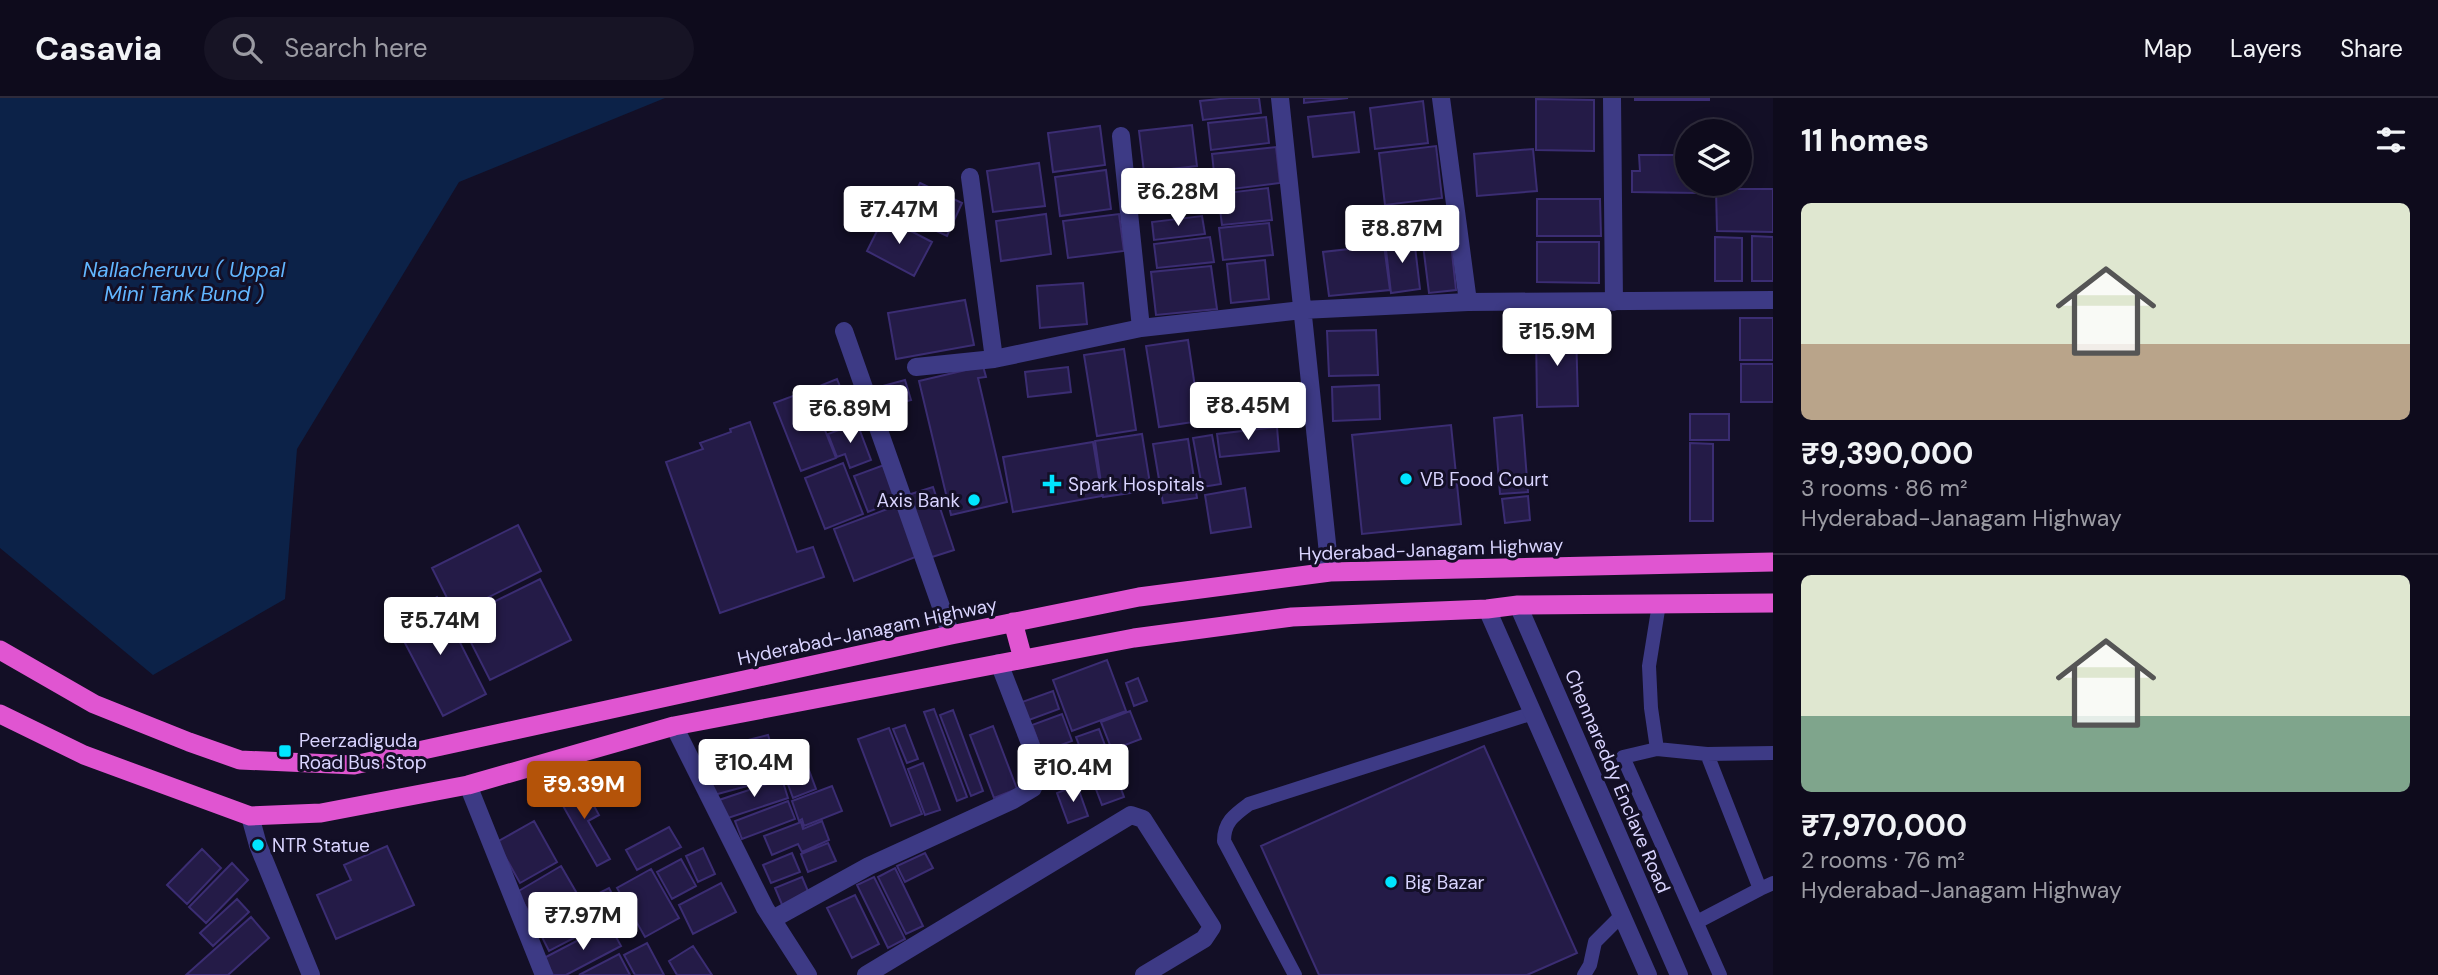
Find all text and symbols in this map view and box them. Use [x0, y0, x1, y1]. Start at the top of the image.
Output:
search box [204, 17, 694, 80]
text: Casavia [35, 27, 162, 70]
icon: search [228, 29, 266, 67]
text: Search here [284, 31, 428, 65]
text: Map [2144, 33, 2192, 64]
text: Layers [2230, 33, 2302, 64]
text: Share [2340, 33, 2403, 64]
map controls [1675, 119, 1752, 196]
button: layers [1675, 119, 1752, 196]
text: 11 homes [1801, 121, 1929, 160]
icon: filters [2372, 121, 2410, 159]
pin: ₹6.28M [1121, 169, 1235, 228]
text: ₹6.28M [1137, 176, 1219, 206]
pin: ₹7.47M [842, 186, 956, 246]
text: ₹7.47M [860, 194, 938, 224]
pin: ₹8.87M [1345, 206, 1459, 265]
text: ₹8.87M [1361, 213, 1443, 243]
icon: home [2043, 248, 2169, 374]
water label: Nallacheruvu ( Uppal Mini Tank Bund ) [83, 256, 285, 308]
pin: ₹15.9M [1500, 308, 1614, 368]
text: ₹15.9M [1519, 316, 1595, 346]
pin: ₹8.45M [1191, 382, 1305, 442]
pin: ₹6.89M [793, 386, 907, 445]
text: ₹8.45M [1206, 390, 1290, 420]
text: ₹6.89M [809, 393, 891, 423]
text: ₹9,390,000 [1801, 434, 1973, 473]
place label: VB Food Court [1420, 467, 1549, 492]
marker: VB Food Court [1398, 471, 1414, 487]
place label: Spark Hospitals [1068, 472, 1205, 497]
text: 3 rooms · 86 m² [1801, 473, 1968, 503]
marker: Spark Hospitals [1042, 474, 1062, 494]
place label: Axis Bank [877, 488, 960, 513]
marker: Axis Bank [966, 492, 982, 508]
text: Hyderabad-Janagam Highway [1801, 503, 2122, 533]
street label: Hyderabad-Janagam Highway [1298, 532, 1564, 567]
street label: Hyderabad-Janagam Highway [735, 592, 1000, 671]
pin: ₹5.74M [383, 598, 497, 657]
text: ₹5.74M [400, 605, 480, 635]
icon: home [2043, 620, 2169, 746]
street label: Chennareddy Enclave Road [1559, 666, 1676, 897]
place label: Peerzadiguda Road Bus Stop [299, 728, 427, 775]
pin: ₹10.4M [697, 740, 811, 799]
marker: Peerzadiguda Road Bus Stop [277, 743, 293, 759]
pin: ₹10.4M [1016, 744, 1130, 804]
text: ₹10.4M [715, 747, 793, 777]
text: ₹10.4M [1034, 752, 1112, 782]
pin: ₹9.39M [527, 762, 641, 821]
text: ₹9.39M [543, 769, 625, 799]
text: ₹7,970,000 [1801, 806, 1967, 845]
place label: NTR Statue [272, 833, 370, 858]
marker: NTR Statue [250, 837, 266, 853]
text: 2 rooms · 76 m² [1801, 845, 1965, 875]
place label: Big Bazar [1405, 870, 1485, 895]
marker: Big Bazar [1383, 874, 1399, 890]
text: Hyderabad-Janagam Highway [1801, 875, 2122, 905]
pin: ₹7.97M [526, 892, 640, 952]
text: ₹7.97M [544, 900, 622, 930]

